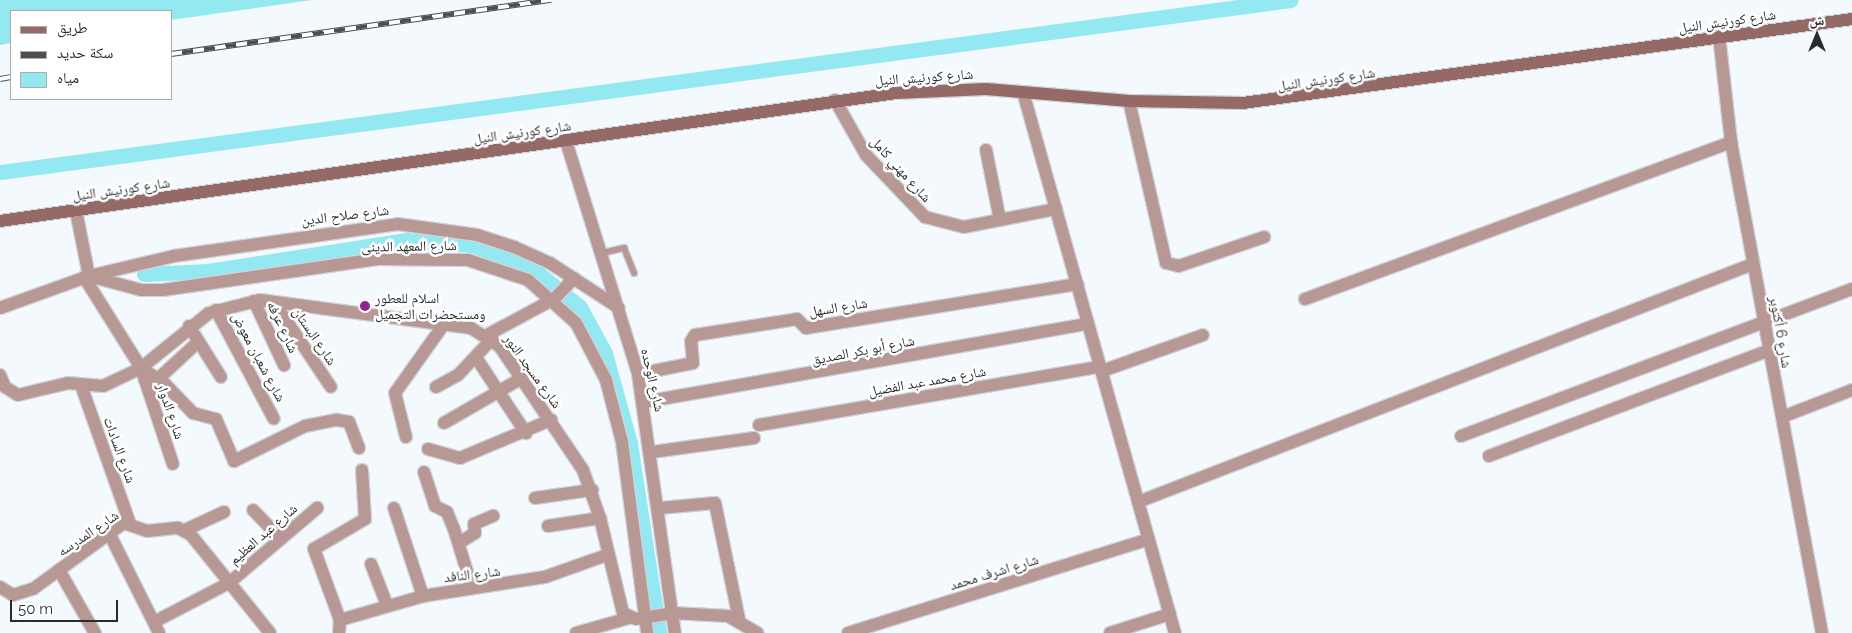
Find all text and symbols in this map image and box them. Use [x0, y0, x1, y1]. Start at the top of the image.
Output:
street label: شارع كورنيش النيل [1677, 6, 1777, 36]
legend [10, 10, 172, 100]
north arrow [1792, 10, 1842, 60]
text: ش [1810, 12, 1824, 28]
text: طريق [57, 19, 88, 37]
text: سكة حديد [57, 44, 113, 62]
street label: شارع كورنيش النيل [1276, 64, 1376, 94]
street label: شارع كورنيش النيل [874, 65, 974, 89]
text: مياه [57, 69, 79, 87]
street label: شارع كورنيش النيل [472, 117, 572, 147]
street label: شارع مهني كامل [867, 132, 935, 206]
street label: شارع كورنيش النيل [71, 174, 171, 204]
street label: شارع صلاح الدين [300, 201, 390, 229]
street label: شارع المعهد الدينى [361, 237, 457, 255]
place label: اسلام للعطور ومستحضرات التجميل [375, 290, 486, 322]
street label: شارع السهل [807, 294, 869, 320]
street label: شارع 6 أكتوبر [1766, 295, 1796, 369]
street label: شارع عرفه [264, 298, 302, 356]
marker: اسلام للعطور ومستحضرات التجميل [359, 300, 371, 312]
street label: شارع البستان [289, 304, 341, 368]
street label: شارع شعبان معوض [228, 309, 290, 405]
street label: شارع مسجد النور [500, 331, 566, 411]
street label: شارع أبو بكر الصديق [810, 332, 916, 368]
street label: شارع الوحده [638, 347, 668, 413]
street label: شارع محمد عبد الفضيل [867, 362, 987, 400]
street label: شارع الدوار [154, 381, 188, 441]
street label: شارع السادات [100, 415, 140, 485]
street label: شارع عبد العظيم [225, 500, 301, 568]
street label: شارع المدرسه [54, 507, 122, 559]
street label: شارع اشرف محمد [948, 551, 1040, 593]
street label: شارع النافد [443, 562, 501, 586]
scale bar [12, 590, 120, 622]
text: 50 m [18, 600, 53, 618]

